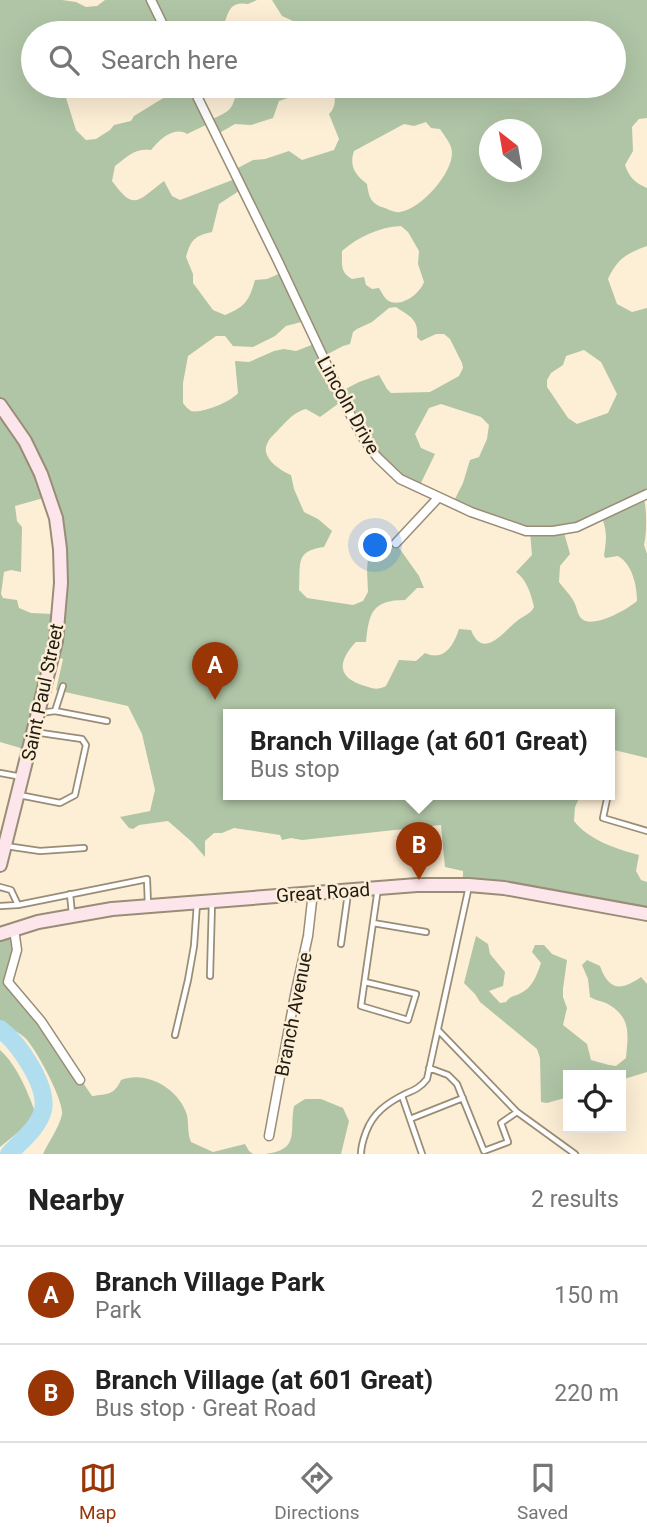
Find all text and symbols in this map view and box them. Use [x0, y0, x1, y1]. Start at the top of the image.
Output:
search box [21, 21, 626, 98]
icon: search [45, 41, 83, 79]
text: Search here [101, 45, 238, 75]
north arrow [479, 119, 542, 182]
street label: Lincoln Drive [312, 352, 385, 458]
your location [358, 528, 392, 562]
street label: Saint Paul Street [17, 621, 68, 763]
pin: A [192, 642, 238, 700]
popup [223, 709, 615, 800]
text: Branch Village (at 601 Great) [250, 726, 588, 756]
text: Bus stop [250, 756, 340, 783]
pin: B [396, 822, 442, 880]
street label: Great Road [275, 878, 371, 907]
street label: Branch Avenue [270, 950, 317, 1078]
map controls [563, 1070, 626, 1133]
button: locate [563, 1070, 626, 1133]
text: Nearby [28, 1182, 124, 1217]
text: 2 results [531, 1186, 619, 1213]
text: Branch Village Park [95, 1267, 325, 1297]
text: A [43, 1282, 59, 1309]
text: 150 m [554, 1282, 619, 1309]
text: Park [95, 1297, 141, 1324]
text: Branch Village (at 601 Great) [95, 1365, 433, 1395]
text: B [44, 1380, 58, 1407]
text: 220 m [554, 1380, 619, 1407]
text: Bus stop · Great Road [95, 1395, 316, 1422]
tab: Map [79, 1459, 117, 1524]
tab: Directions [274, 1459, 359, 1524]
tab: Saved [517, 1459, 568, 1524]

